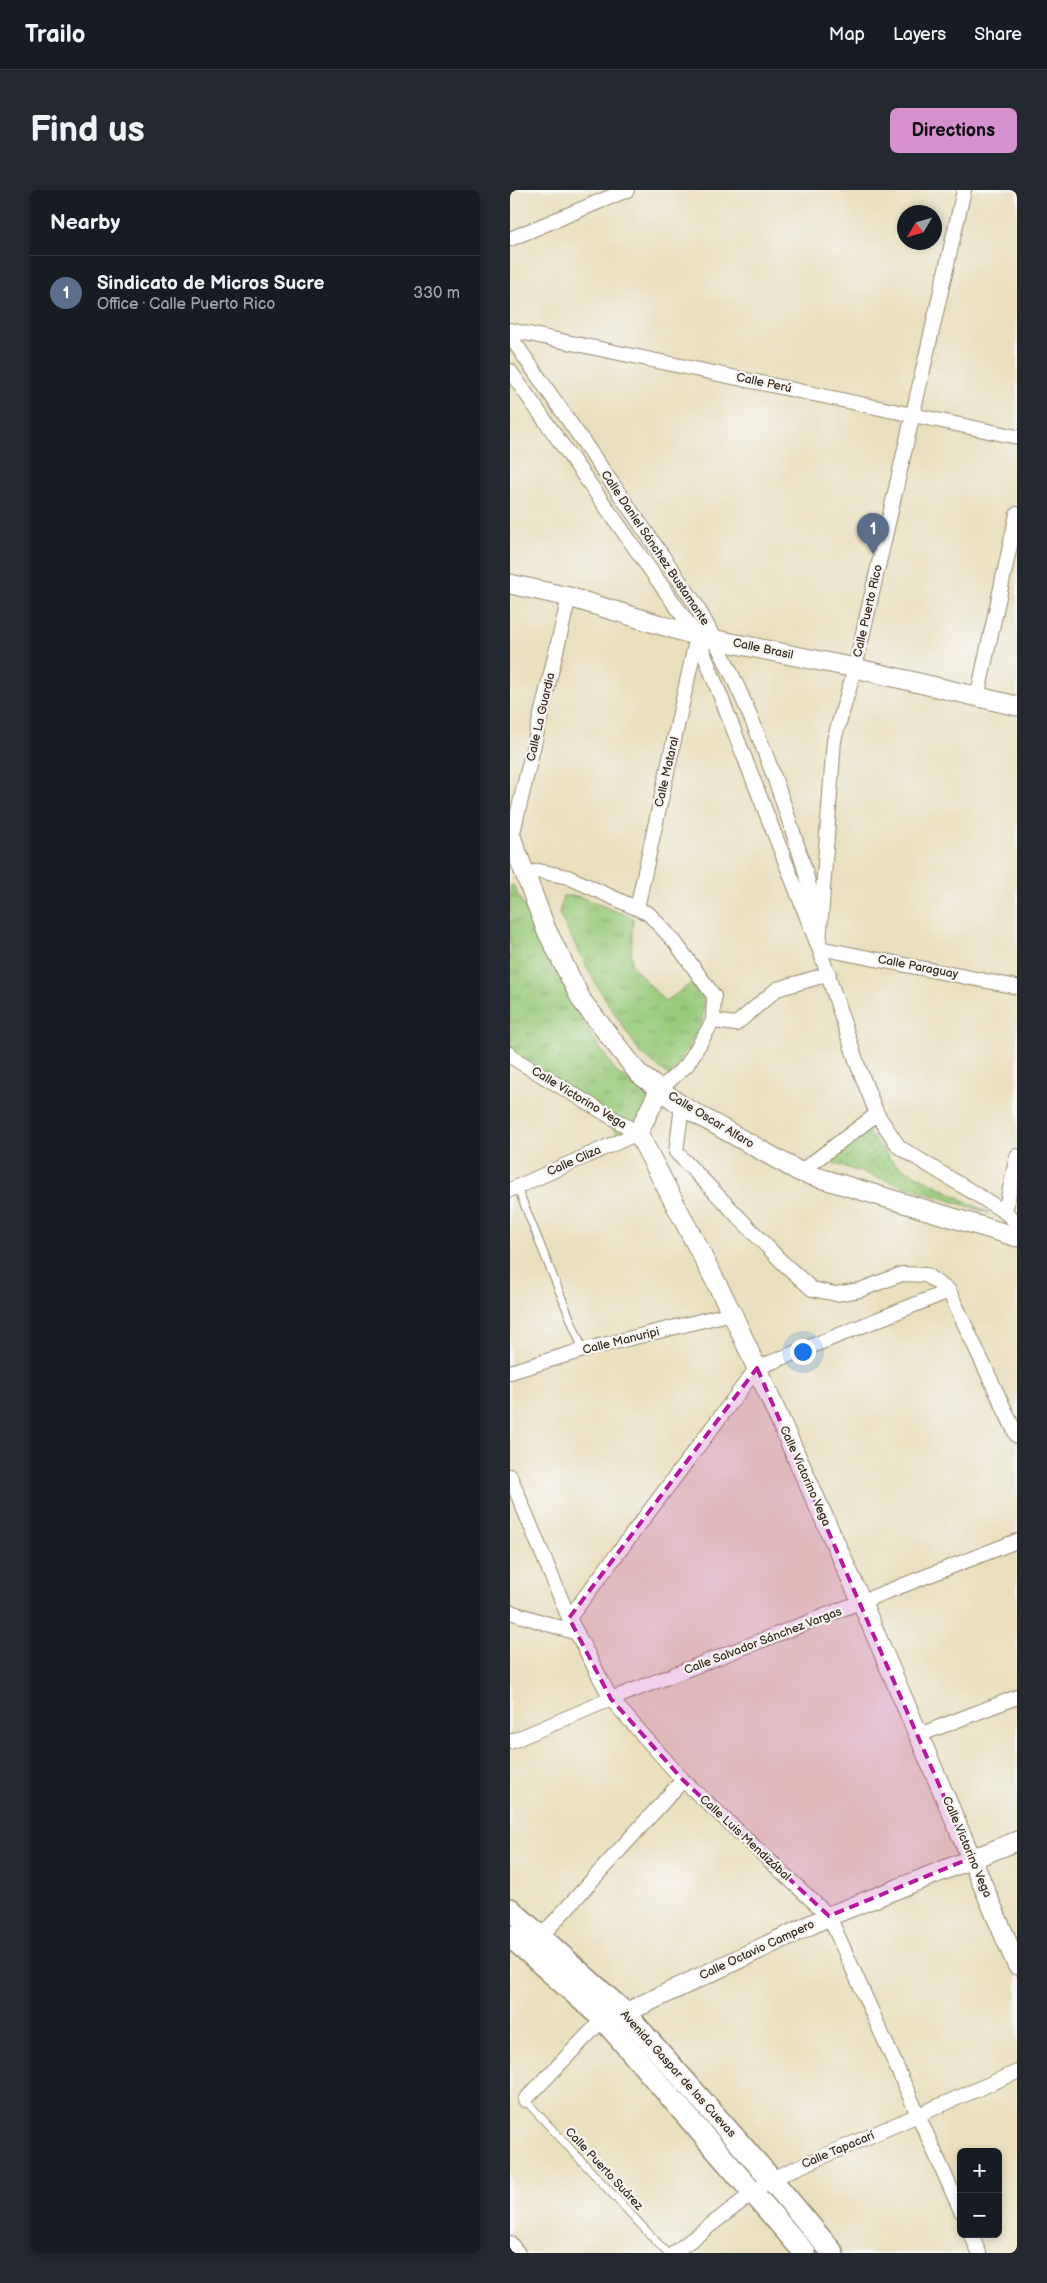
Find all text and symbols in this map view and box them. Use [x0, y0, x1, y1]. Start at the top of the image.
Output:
text: Trailo [25, 20, 85, 49]
text: Map [829, 24, 865, 45]
text: Layers [893, 24, 946, 45]
text: Share [974, 24, 1022, 45]
button: Directions [890, 108, 1017, 153]
text: Find us [30, 109, 145, 152]
north arrow [897, 205, 942, 250]
text: Nearby [50, 210, 120, 235]
text: Sindicato de Micros Sucre [97, 272, 325, 295]
text: 1 [63, 284, 69, 303]
text: 330 m [413, 284, 460, 303]
text: Office · Calle Puerto Rico [97, 295, 275, 314]
street label: Calle Perú [735, 370, 793, 396]
street label: Calle Daniel Sánchez Bustamante [597, 468, 713, 628]
pin: 1 [857, 513, 889, 554]
street label: Calle Puerto Rico [850, 563, 886, 659]
street label: Calle Brasil [731, 635, 795, 663]
street label: Calle La Guardia [524, 671, 559, 763]
street label: Calle Mataral [652, 735, 682, 809]
street label: Calle Paraguay [877, 952, 960, 982]
street label: Calle Victorino Vega [529, 1064, 629, 1132]
street label: Calle Oscar Alfaro [665, 1088, 757, 1152]
street label: Calle Cliza [545, 1142, 603, 1180]
street label: Calle Manuripi [581, 1324, 661, 1358]
your location [790, 1339, 816, 1365]
street label: Calle Victorino Vega [776, 1423, 834, 1529]
street label: Calle Salvador Sánchez Vargas [682, 1604, 844, 1678]
street label: Calle Luis Mendizábal [696, 1792, 794, 1884]
street label: Calle Victorino Vega [939, 1794, 995, 1900]
street label: Calle Octavio Campero [697, 1917, 817, 1983]
street label: Avenida Gaspar de las Cuevas [617, 2007, 739, 2141]
street label: Calle Puerto Suárez [562, 2125, 646, 2214]
street label: Calle Tapacarí [799, 2128, 877, 2172]
map controls [957, 2148, 1002, 2238]
button: + [957, 2148, 1002, 2193]
button: − [957, 2193, 1002, 2238]

